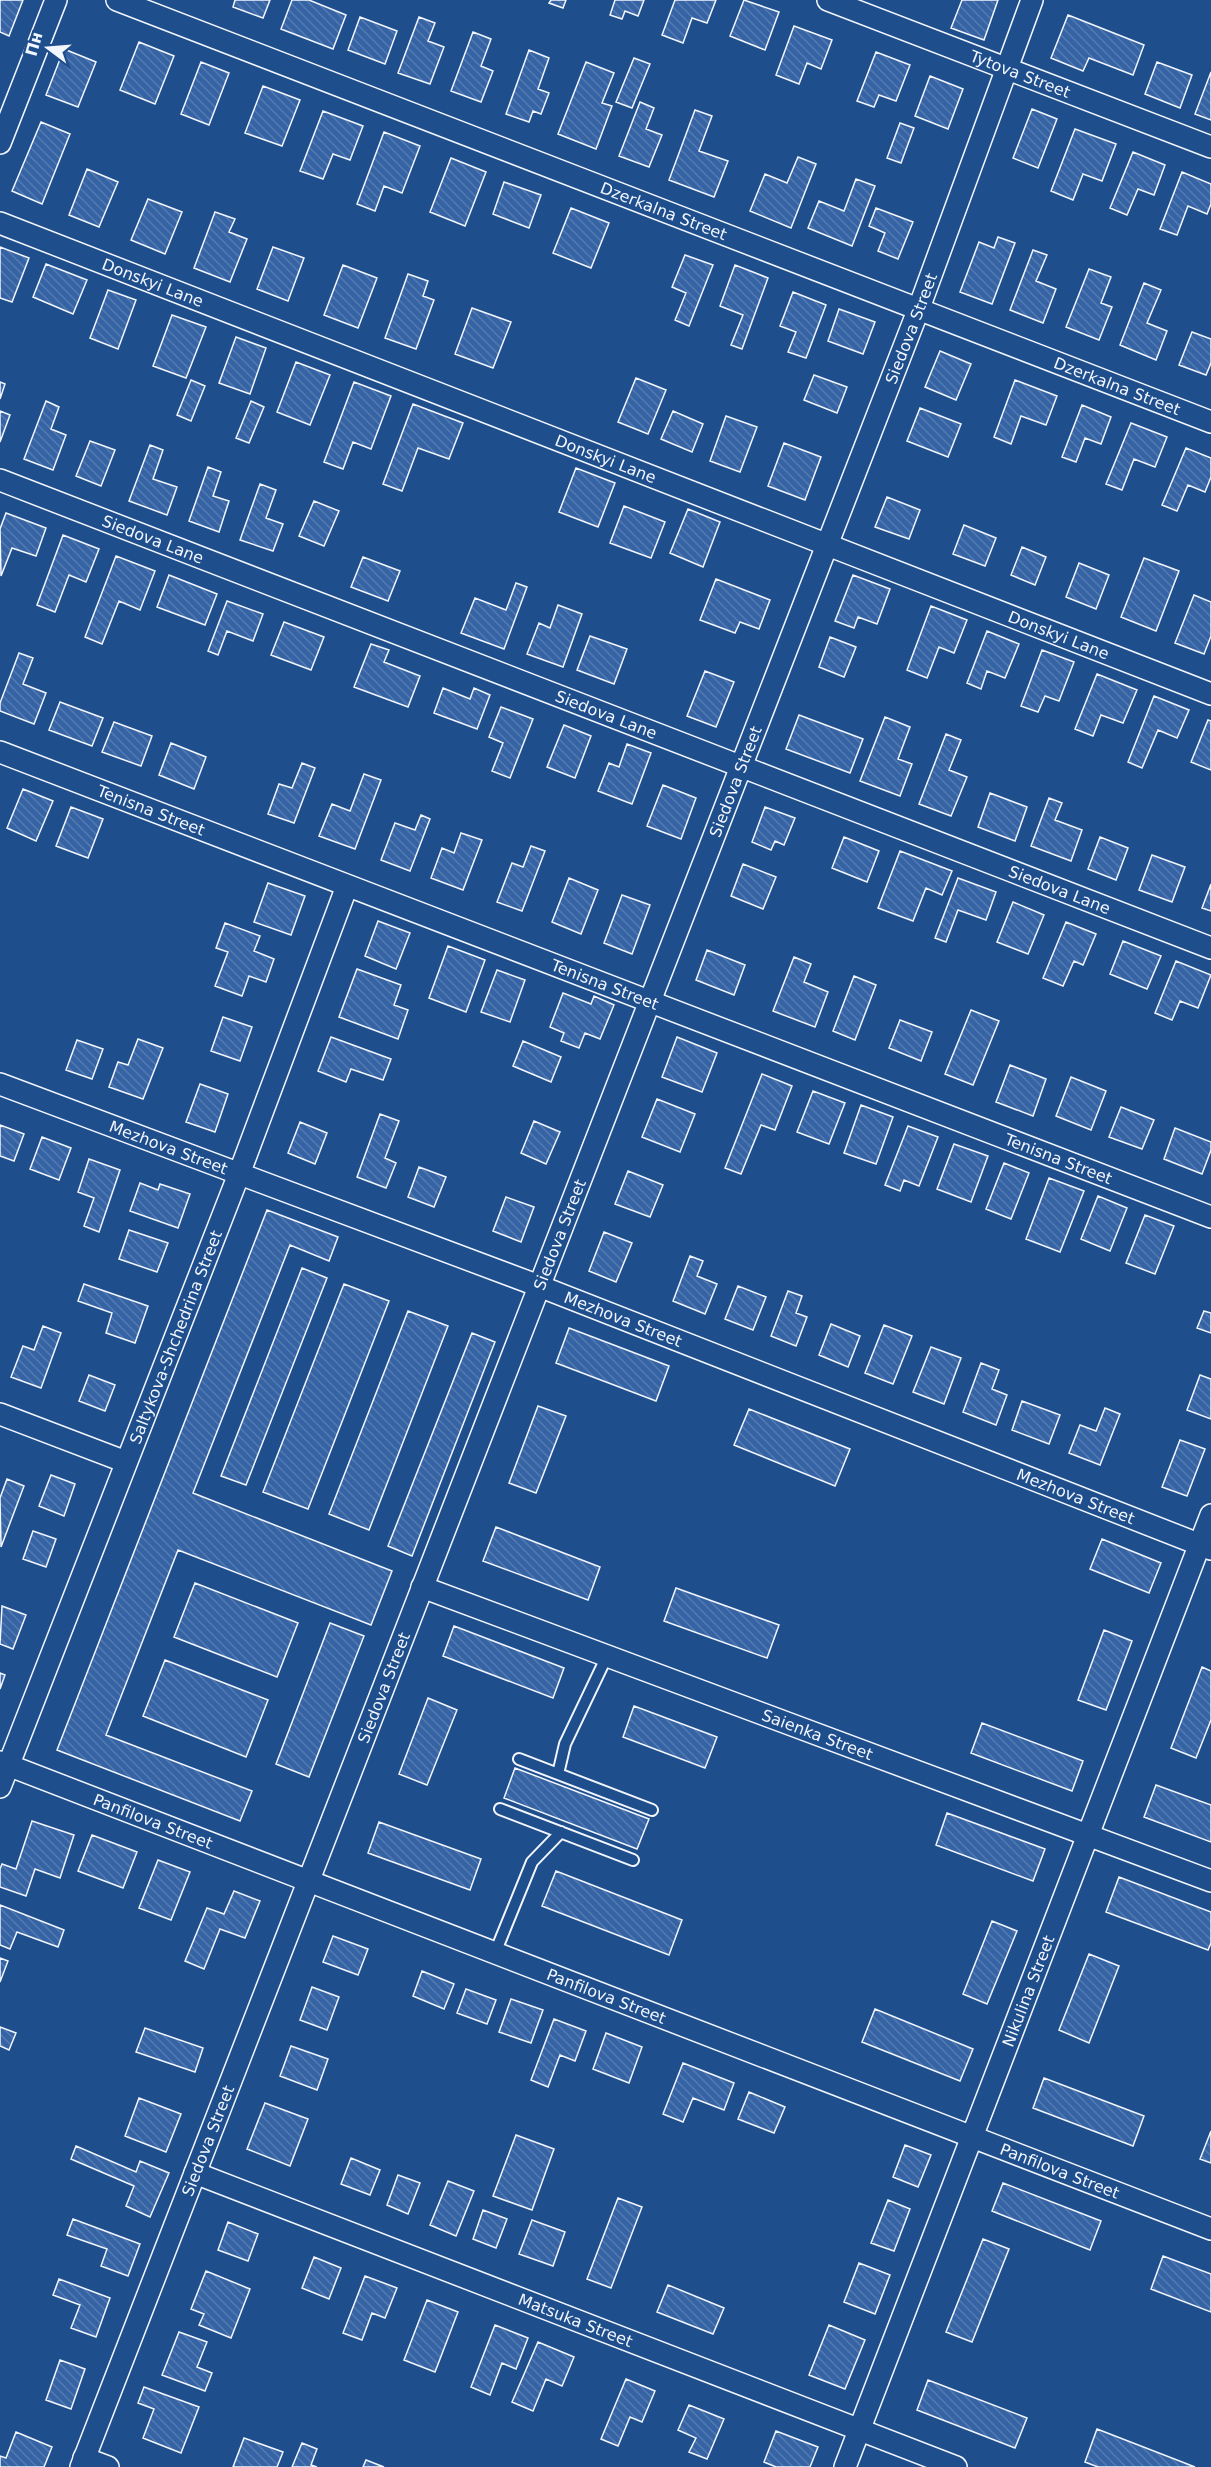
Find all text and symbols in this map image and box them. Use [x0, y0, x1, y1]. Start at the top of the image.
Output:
north arrow [18, 18, 78, 78]
text: Пн [22, 30, 47, 58]
street label: Tytova Street [967, 46, 1073, 102]
street label: Dzerkalna Street [598, 178, 730, 244]
street label: Donskyi Lane [100, 254, 206, 311]
street label: Siedova Street [881, 270, 941, 387]
street label: Dzerkalna Street [1051, 353, 1183, 419]
street label: Donskyi Lane [552, 430, 659, 487]
street label: Siedova Lane [99, 511, 207, 567]
street label: Donskyi Lane [1005, 607, 1112, 663]
street label: Siedova Lane [553, 686, 660, 743]
street label: Siedova Street [705, 723, 765, 840]
street label: Tenisna Street [94, 780, 208, 839]
street label: Siedova Lane [1006, 861, 1113, 918]
street label: Tenisna Street [548, 955, 661, 1014]
street label: Mezhova Street [107, 1116, 230, 1178]
street label: Tenisna Street [1001, 1129, 1115, 1188]
street label: Siedova Street [529, 1176, 589, 1293]
street label: Saltykova-Shchedrina Street [125, 1227, 226, 1447]
street label: Mezhova Street [562, 1287, 685, 1351]
street label: Mezhova Street [1014, 1464, 1137, 1528]
street label: Siedova Street [353, 1629, 414, 1746]
street label: Saienka Street [759, 1705, 876, 1764]
street label: Panfilova Street [91, 1789, 215, 1853]
street label: Nikulina Street [998, 1933, 1058, 2049]
street label: Panfilova Street [544, 1964, 669, 2027]
street label: Siedova Street [178, 2083, 238, 2199]
street label: Panfilova Street [998, 2139, 1122, 2202]
street label: Matsuka Street [516, 2289, 635, 2351]

